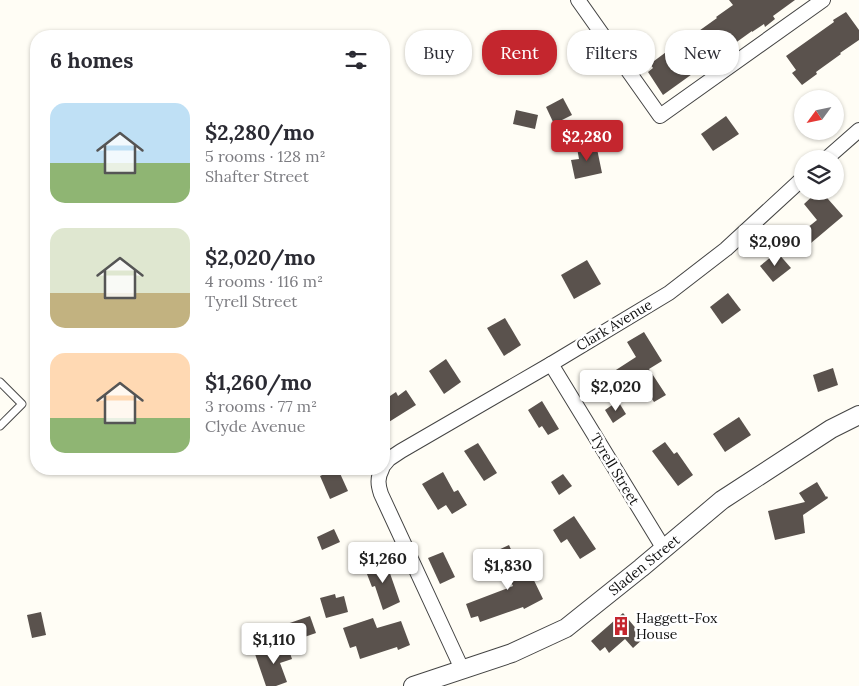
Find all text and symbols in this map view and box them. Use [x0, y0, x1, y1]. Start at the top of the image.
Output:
chip: Buy [405, 30, 472, 75]
chip: Rent [482, 30, 557, 75]
chip: Filters [567, 30, 655, 75]
chip: New [665, 30, 739, 75]
icon: filters [342, 46, 370, 74]
text: 6 homes [50, 47, 133, 74]
north arrow [794, 90, 844, 140]
map controls [794, 90, 844, 200]
text: $2,280/mo [205, 119, 314, 146]
pin: $2,280 [546, 120, 628, 162]
icon: home [90, 123, 150, 183]
text: $2,280 [562, 126, 612, 146]
text: 5 rooms · 128 m² [205, 146, 326, 166]
button: layers [794, 150, 844, 200]
text: Shafter Street [205, 166, 309, 186]
pin: $2,090 [734, 224, 816, 267]
text: $2,090 [749, 231, 801, 251]
text: $2,020/mo [205, 244, 315, 271]
icon: home [90, 248, 150, 308]
text: 4 rooms · 116 m² [205, 271, 323, 291]
text: Tyrell Street [205, 291, 297, 311]
street label: Clark Avenue [573, 295, 656, 355]
text: $1,260/mo [205, 369, 312, 396]
pin: $2,020 [575, 370, 657, 412]
icon: home [90, 373, 150, 433]
text: $2,020 [591, 376, 641, 396]
text: 3 rooms · 77 m² [205, 396, 317, 416]
text: Clyde Avenue [205, 416, 306, 436]
street label: Tyrell Street [586, 430, 644, 509]
street label: Sladen Street [605, 530, 684, 599]
pin: $1,260 [342, 542, 424, 584]
text: $1,260 [359, 548, 407, 568]
pin: $1,830 [467, 548, 549, 591]
text: $1,830 [484, 555, 532, 575]
place label: Haggett-Fox House [636, 609, 718, 643]
building icon: Haggett-Fox House [610, 615, 632, 637]
pin: $1,110 [233, 622, 315, 665]
text: $1,110 [252, 629, 296, 649]

